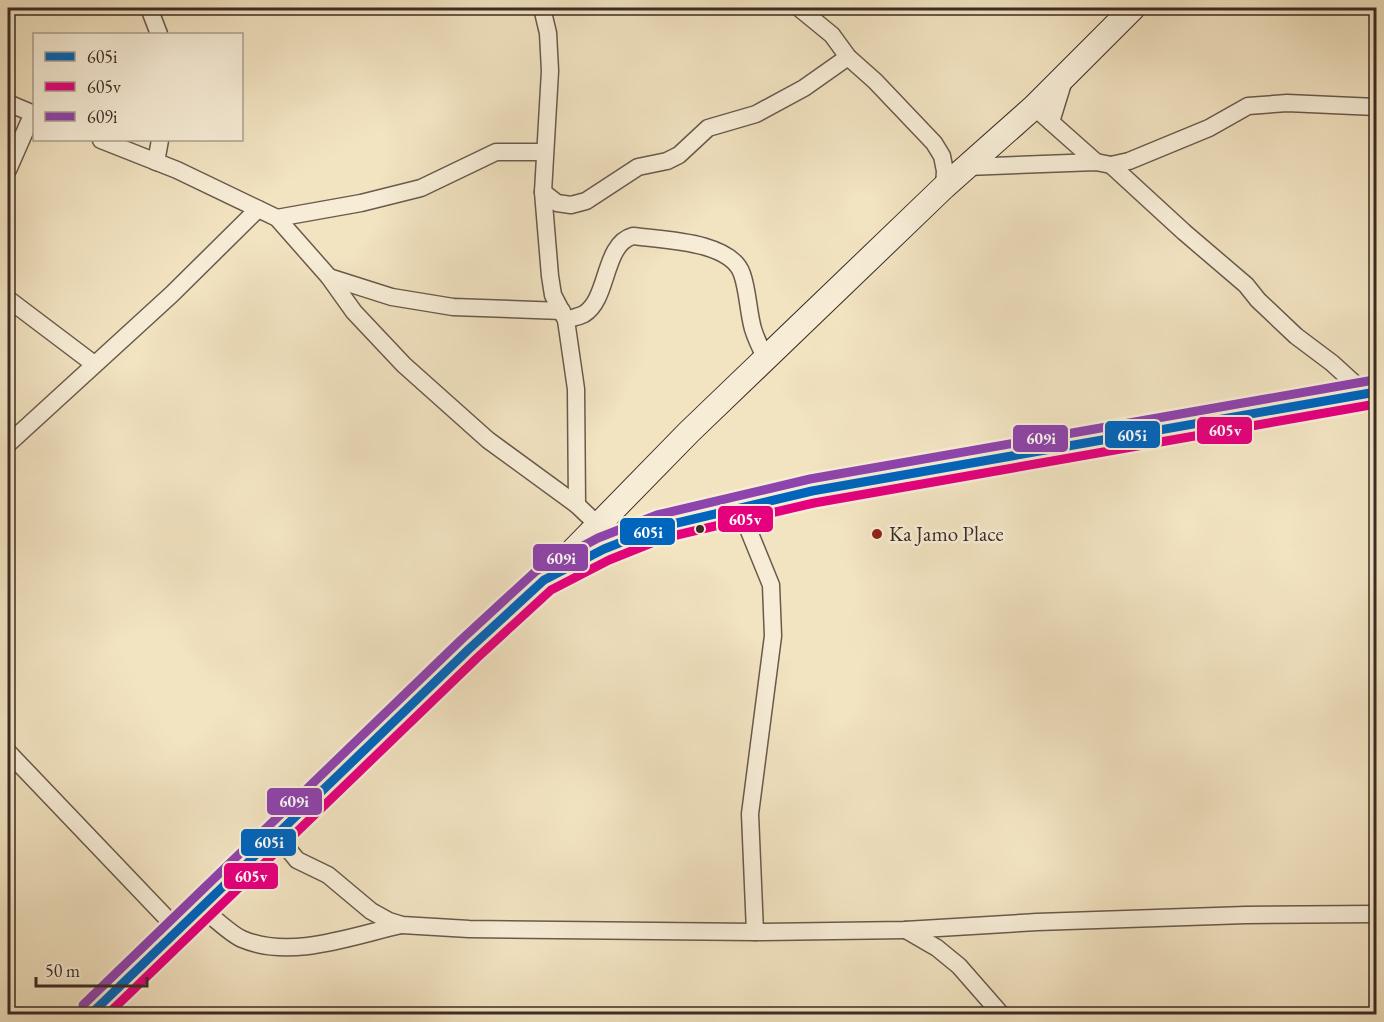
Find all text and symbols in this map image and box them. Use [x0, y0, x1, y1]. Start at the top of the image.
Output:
legend [33, 33, 243, 141]
text: 605i [87, 45, 118, 68]
text: 605v [87, 75, 121, 98]
text: 609i [87, 105, 118, 128]
line badge: 605v [1196, 416, 1253, 445]
line badge: 605i [1104, 420, 1161, 449]
text: 605v [1208, 420, 1242, 441]
line badge: 609i [1012, 424, 1069, 453]
text: 605i [1117, 425, 1147, 446]
text: 609i [1026, 428, 1056, 449]
line badge: 605v [717, 505, 774, 533]
text: 605v [728, 509, 762, 530]
line badge: 605i [619, 517, 676, 546]
place label: Ka Jamo Place [889, 520, 1004, 547]
text: 605i [633, 522, 663, 543]
unlabelled marker [694, 523, 706, 535]
marker: Ka Jamo Place [870, 527, 884, 541]
line badge: 609i [532, 543, 589, 572]
text: 609i [546, 548, 576, 569]
line badge: 609i [266, 787, 323, 816]
text: 609i [279, 791, 309, 812]
line badge: 605i [240, 828, 297, 857]
text: 605i [254, 832, 284, 853]
line badge: 605v [223, 862, 279, 890]
text: 605v [234, 866, 268, 887]
scale bar [36, 950, 147, 988]
text: 50 m [45, 959, 80, 982]

